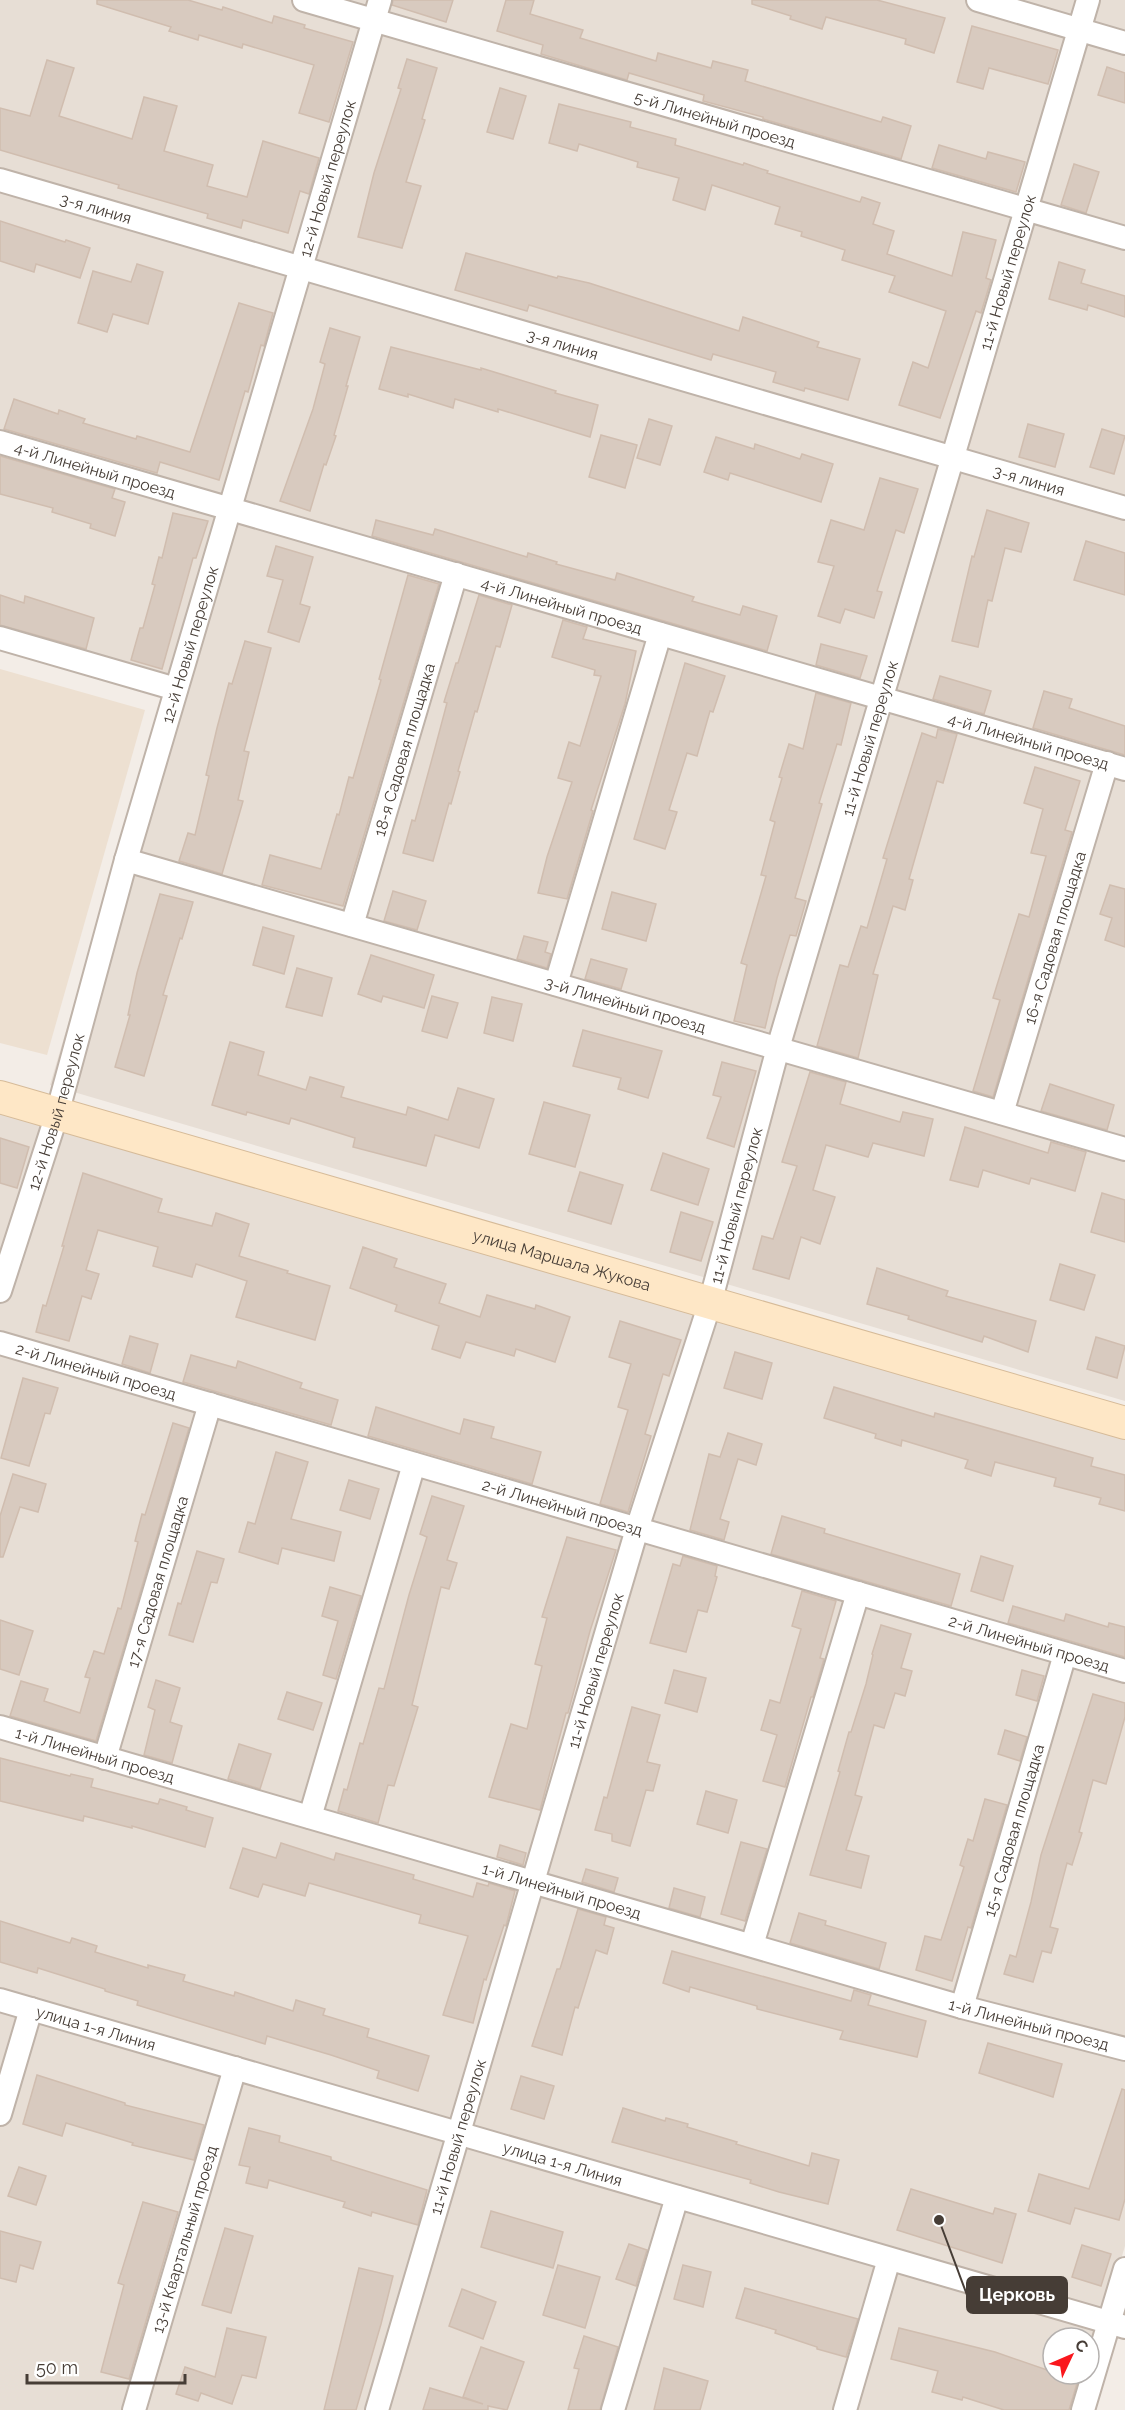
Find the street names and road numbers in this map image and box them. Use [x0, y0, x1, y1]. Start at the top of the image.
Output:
street label: 5-й Линейный проезд [632, 87, 798, 152]
street label: 12-й Новый переулок [295, 97, 360, 259]
street label: 3-я линия [58, 189, 134, 227]
street label: 11-й Новый переулок [975, 192, 1039, 352]
street label: 3-я линия [525, 325, 601, 363]
street label: 4-й Линейный проезд [12, 437, 178, 502]
street label: 3-я линия [991, 461, 1067, 499]
street label: 12-й Новый переулок [157, 563, 222, 725]
street label: 4-й Линейный проезд [479, 573, 644, 638]
street label: 11-й Новый переулок [838, 658, 902, 818]
street label: 18-я Садовая площадка [369, 661, 439, 838]
street label: 4-й Линейный проезд [946, 709, 1111, 773]
street label: 16-я Садовая площадка [1020, 849, 1090, 1027]
street label: 3-й Линейный проезд [543, 972, 708, 1037]
street label: 12-й Новый переулок [24, 1031, 88, 1193]
street label: 11-й Новый переулок [706, 1125, 766, 1286]
street label: улица Маршала Жукова [471, 1225, 653, 1295]
street label: 2-й Линейный проезд [13, 1339, 179, 1403]
street label: 2-й Линейный проезд [480, 1475, 645, 1539]
street label: 17-я Садовая площадка [123, 1493, 192, 1670]
street label: 11-й Новый переулок [563, 1590, 627, 1751]
street label: 2-й Линейный проезд [947, 1611, 1112, 1675]
street label: 1-й Линейный проезд [13, 1723, 177, 1787]
street label: 15-я Садовая площадка [979, 1742, 1048, 1919]
street label: 1-й Линейный проезд [480, 1858, 643, 1923]
street label: 1-й Линейный проезд [947, 1994, 1111, 2054]
street label: улица 1-я Линия [34, 2002, 158, 2054]
street label: 11-й Новый переулок [426, 2057, 490, 2217]
street label: улица 1-я Линия [501, 2137, 625, 2190]
street label: 13-й Квартальный проезд [148, 2143, 221, 2335]

